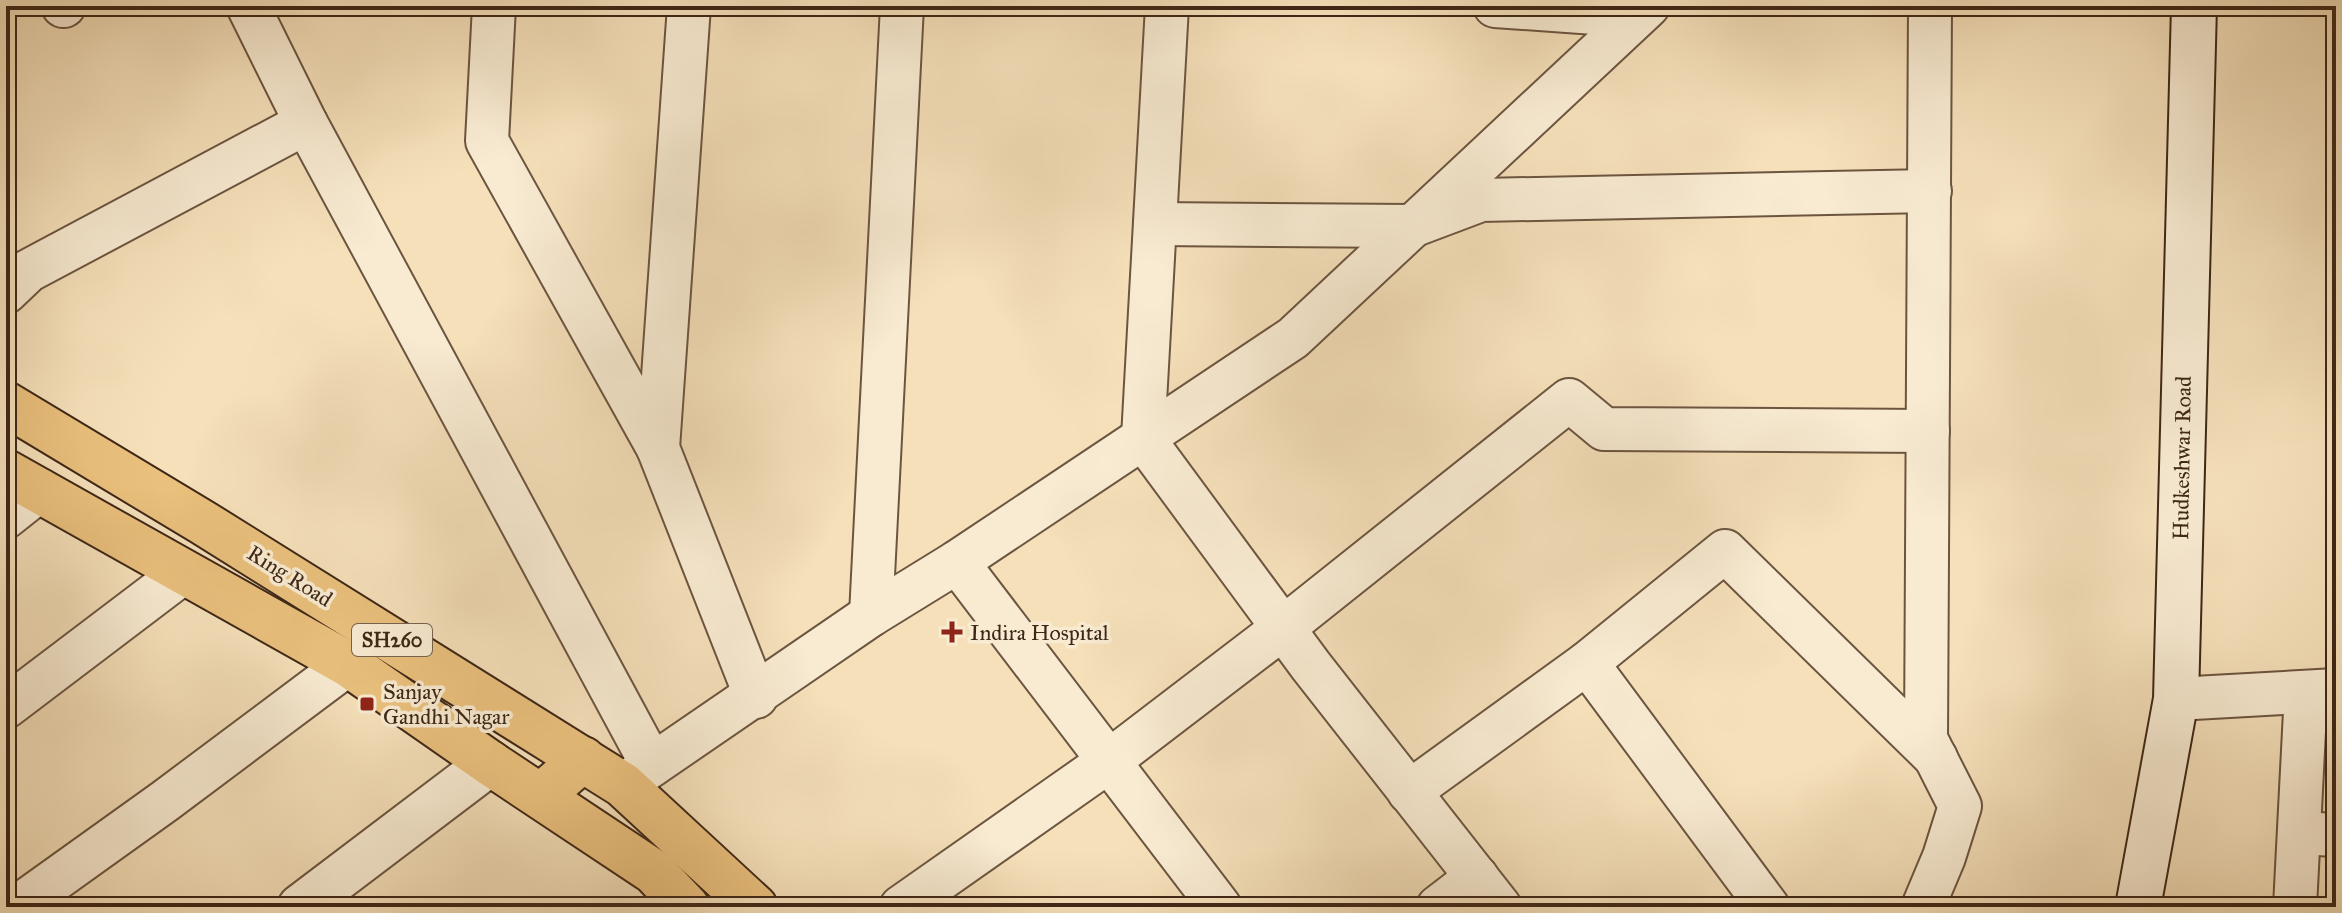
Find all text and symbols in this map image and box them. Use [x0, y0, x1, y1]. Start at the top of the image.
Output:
street label: Hudkeshwar Road [2167, 376, 2197, 540]
street label: Ring Road [242, 539, 338, 613]
place label: Indira Hospital [970, 619, 1109, 646]
marker: Indira Hospital [941, 621, 963, 643]
road number: SH260 [352, 624, 432, 656]
place label: Sanjay Gandhi Nagar [383, 678, 510, 730]
marker: Sanjay Gandhi Nagar [358, 695, 376, 713]

